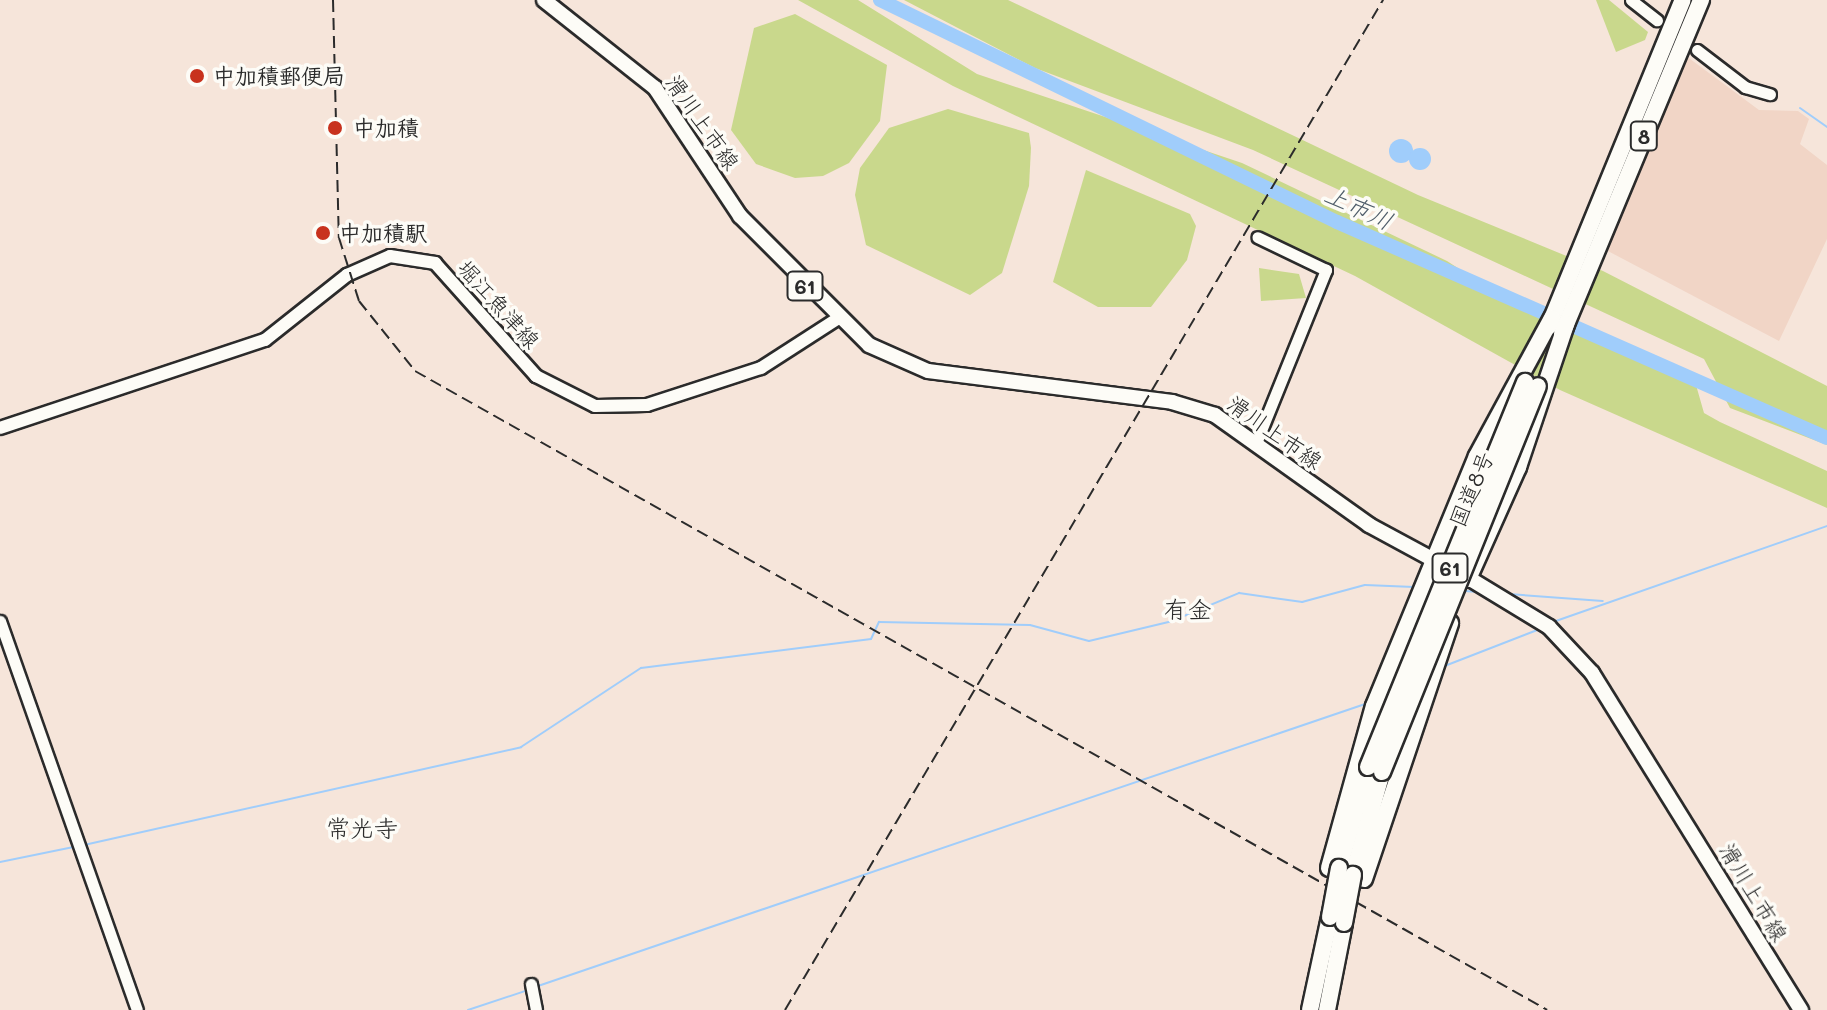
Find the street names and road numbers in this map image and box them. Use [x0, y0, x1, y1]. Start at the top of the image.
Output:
street label: 滑川上市線 [661, 69, 745, 175]
road number: 8 [1628, 120, 1660, 152]
street label: 堀江魚津線 [452, 254, 546, 354]
road number: 61 [785, 270, 825, 302]
street label: 滑川上市線 [1222, 390, 1328, 474]
street label: 国道8号 [1443, 447, 1499, 531]
road number: 61 [1430, 552, 1470, 584]
street label: 滑川上市線 [1714, 838, 1794, 946]

